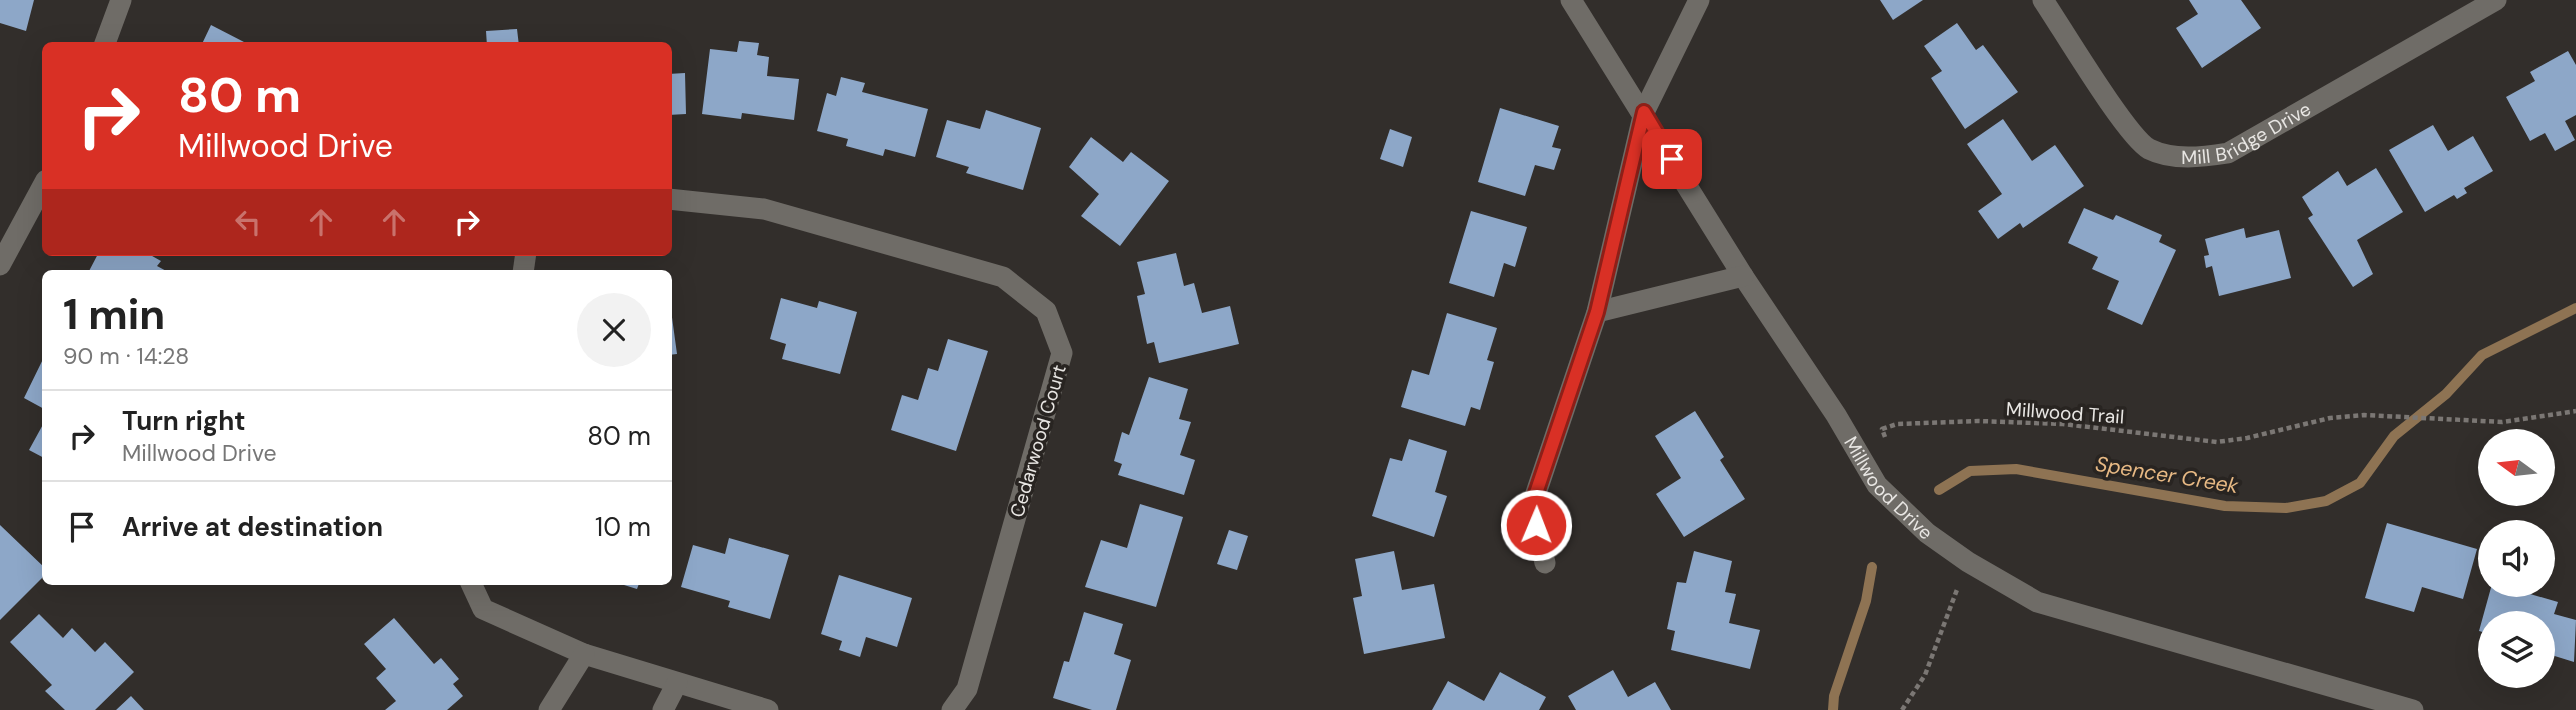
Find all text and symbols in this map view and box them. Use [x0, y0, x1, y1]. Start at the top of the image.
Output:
text: 80 m [178, 63, 301, 127]
icon: right [63, 70, 154, 161]
street label: Mill Bridge Drive [2181, 96, 2315, 170]
text: Millwood Drive [178, 125, 393, 167]
pin [1642, 129, 1702, 189]
icon: arrive [1653, 140, 1691, 178]
icon: left [229, 203, 267, 241]
icon: ahead [302, 203, 340, 241]
icon: ahead [375, 203, 413, 241]
icon: right [448, 203, 486, 241]
text: 1 min [63, 287, 165, 342]
button: close [577, 293, 651, 367]
text: 90 m · 14:28 [63, 341, 189, 371]
street label: Cedarwood Court [1004, 362, 1072, 520]
street label: Millwood Trail [2005, 396, 2125, 430]
text: Turn right [122, 404, 246, 438]
icon: right [63, 417, 101, 455]
text: 80 m [587, 419, 651, 453]
north arrow [2478, 429, 2555, 506]
map controls [2478, 429, 2555, 688]
street label: Millwood Drive [1839, 432, 1939, 545]
text: Millwood Drive [122, 438, 277, 468]
water label: Spencer Creek [2094, 450, 2241, 500]
position arrow [1499, 488, 1573, 562]
icon: arrive [63, 508, 101, 546]
text: Arrive at destination [122, 510, 383, 544]
text: 10 m [595, 510, 651, 544]
button: sound [2478, 520, 2555, 597]
button: layers [2478, 611, 2555, 688]

